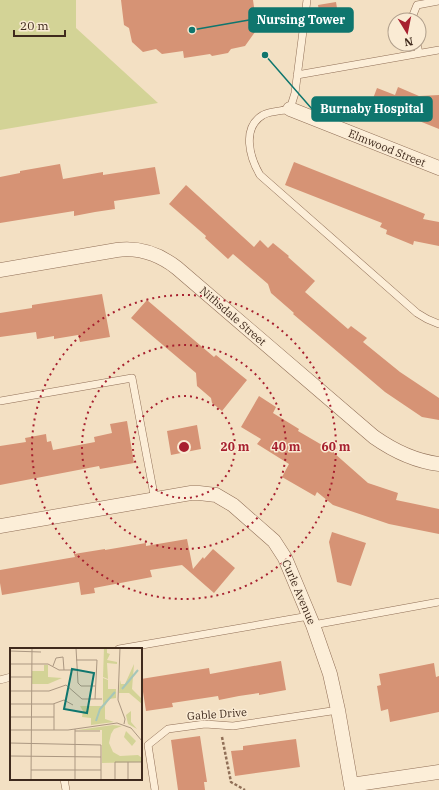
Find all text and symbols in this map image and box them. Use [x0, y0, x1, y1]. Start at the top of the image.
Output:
callout: Nursing Tower [249, 8, 353, 32]
scale bar [14, 12, 65, 38]
text: Nursing Tower [257, 12, 345, 27]
north arrow [387, 12, 427, 52]
text: 20 m [20, 18, 49, 33]
text: N [403, 34, 414, 50]
callout: Burnaby Hospital [312, 97, 432, 121]
text: Burnaby Hospital [320, 101, 424, 116]
street label: Elmwood Street [346, 126, 428, 170]
street label: Nithsdale Street [197, 283, 269, 349]
text: 20 m [221, 439, 250, 454]
text: 40 m [272, 439, 301, 454]
text: 60 m [322, 439, 351, 454]
centre of rings [177, 440, 191, 454]
street label: Curle Avenue [279, 557, 319, 627]
inset map [10, 648, 142, 780]
street label: Gable Drive [187, 705, 248, 723]

